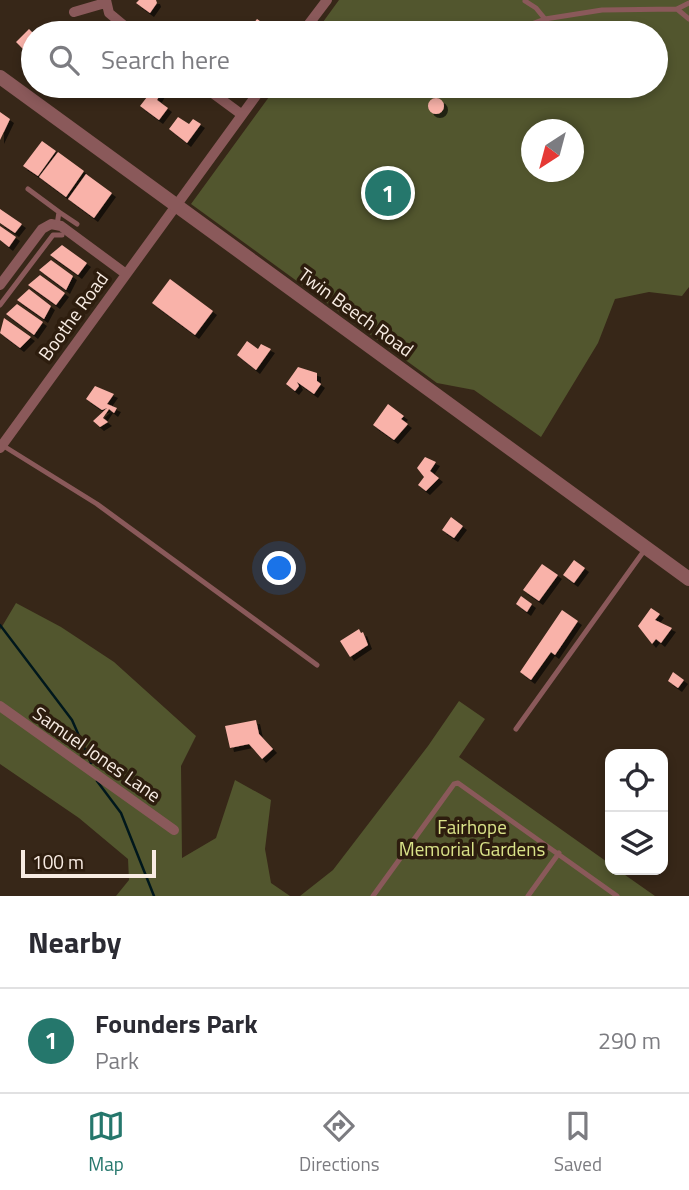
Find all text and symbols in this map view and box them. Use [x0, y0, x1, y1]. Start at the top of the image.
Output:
search box [21, 21, 668, 98]
text: Search here [101, 40, 230, 79]
icon: search [45, 41, 83, 79]
north arrow [521, 119, 584, 182]
pin: 1 [365, 167, 411, 219]
street label: Twin Beech Road [293, 260, 420, 363]
street label: Boothe Road [30, 265, 115, 366]
your location [262, 551, 296, 585]
street label: Samuel Jones Lane [27, 699, 167, 809]
map controls [605, 749, 668, 875]
button: locate [605, 749, 668, 812]
park label: Fairhope Memorial Gardens [399, 812, 545, 863]
button: layers [605, 812, 668, 875]
scale bar [21, 847, 156, 879]
text: 100 m [32, 847, 84, 876]
text: Nearby [28, 919, 121, 965]
text: Founders Park [95, 1004, 258, 1043]
text: 1 [45, 1023, 57, 1058]
text: 290 m [598, 1023, 661, 1058]
text: Park [95, 1043, 139, 1078]
tab: Map [87, 1107, 125, 1178]
tab: Directions [299, 1107, 380, 1178]
tab: Saved [554, 1107, 602, 1178]

